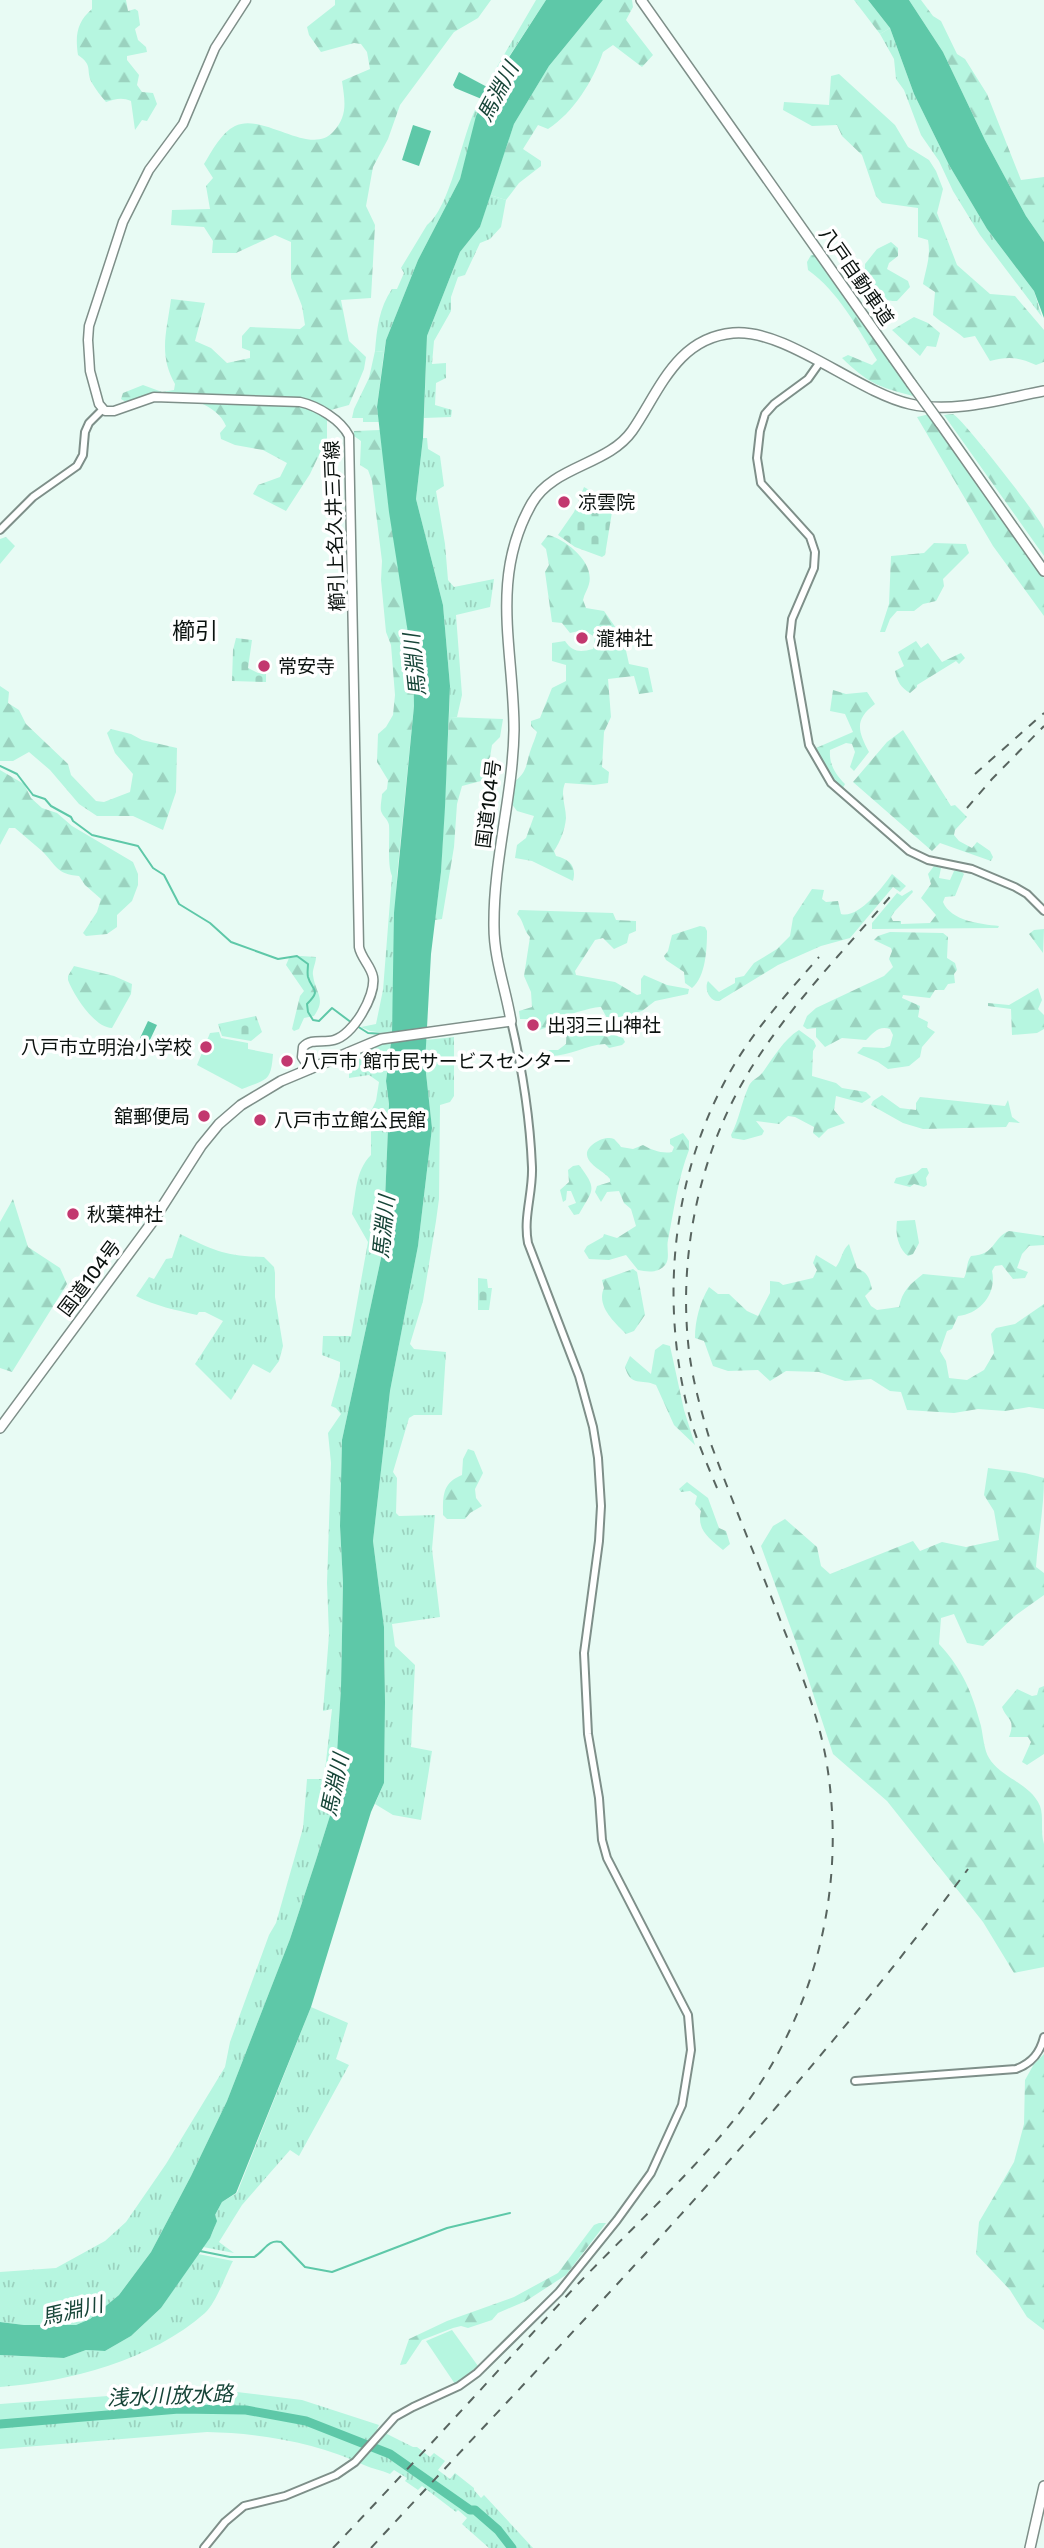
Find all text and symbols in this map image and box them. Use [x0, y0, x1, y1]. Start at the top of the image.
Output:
water label: 馬淵川 [472, 56, 524, 125]
street label: 八戸自動車道 [814, 223, 899, 330]
street label: 櫛引上名久井三戸線 [320, 440, 349, 612]
place label: 凉雲院 [578, 491, 635, 514]
marker: 凉雲院 [556, 494, 572, 510]
district label: 櫛引 [172, 617, 218, 645]
place label: 瀧神社 [596, 627, 653, 650]
water label: 馬淵川 [399, 630, 430, 698]
marker: 瀧神社 [574, 630, 590, 646]
place label: 常安寺 [278, 655, 335, 678]
marker: 常安寺 [256, 658, 272, 674]
street label: 国道104号 [472, 758, 505, 850]
place label: 出羽三山神社 [547, 1014, 661, 1037]
marker: 出羽三山神社 [525, 1017, 541, 1033]
place label: 八戸市立明治小学校 [21, 1036, 192, 1059]
marker: 八戸市立明治小学校 [198, 1039, 214, 1055]
place label: 八戸市 館市民サービスセンター [301, 1050, 572, 1073]
marker: 八戸市 館市民サービスセンター [279, 1053, 295, 1069]
place label: 舘郵便局 [114, 1105, 190, 1128]
marker: 舘郵便局 [196, 1108, 212, 1124]
place label: 八戸市立館公民館 [274, 1109, 426, 1132]
marker: 八戸市立館公民館 [252, 1112, 268, 1128]
water label: 馬淵川 [368, 1192, 399, 1260]
place label: 秋葉神社 [87, 1203, 163, 1226]
marker: 秋葉神社 [65, 1206, 81, 1222]
street label: 国道104号 [53, 1236, 125, 1321]
water label: 馬淵川 [316, 1750, 354, 1818]
water label: 馬淵川 [38, 2291, 107, 2330]
water label: 浅水川放水路 [107, 2381, 235, 2410]

